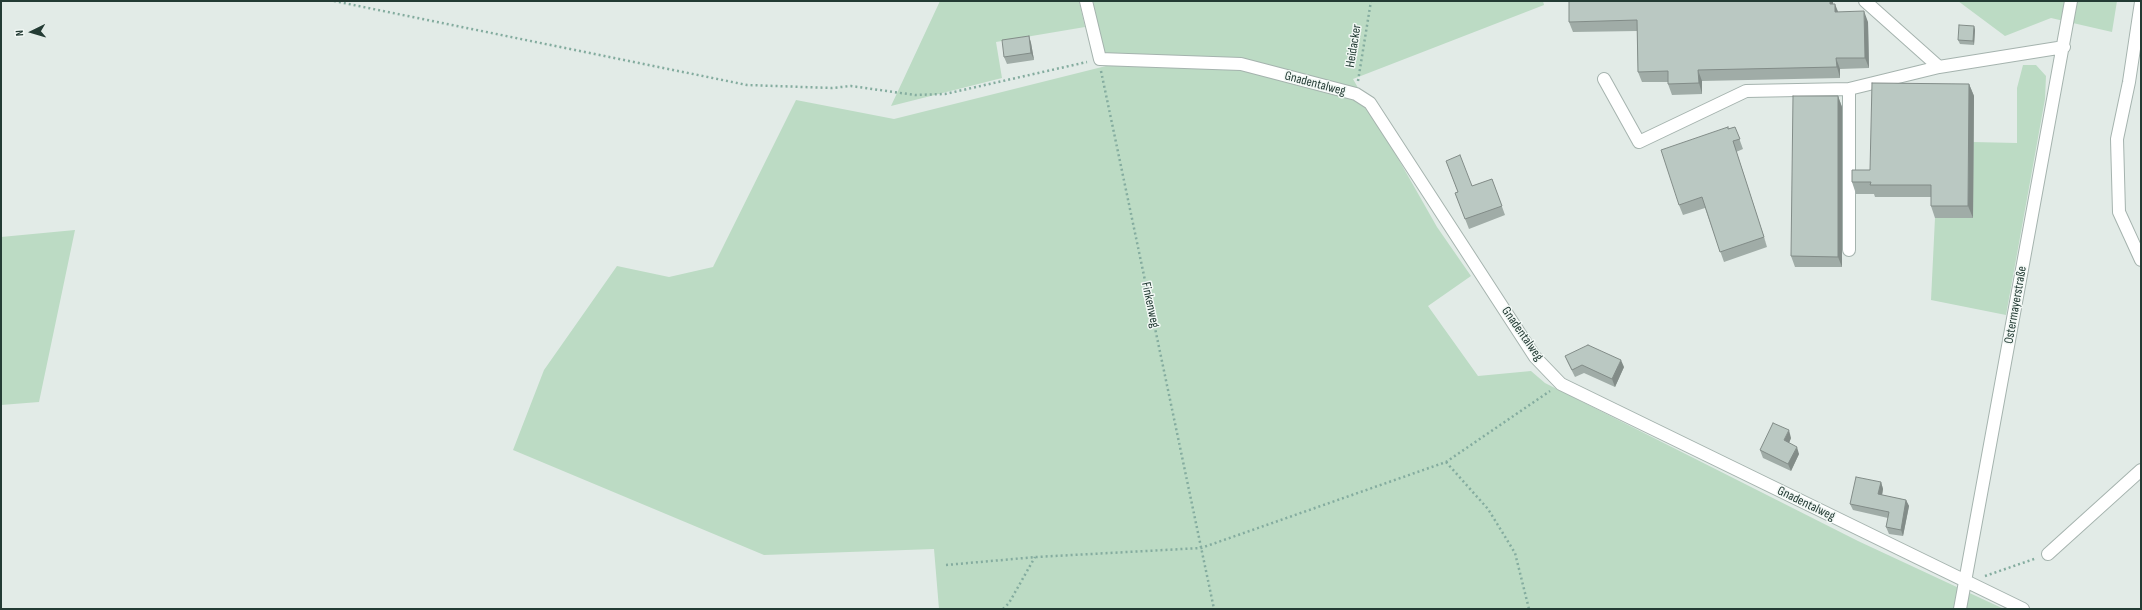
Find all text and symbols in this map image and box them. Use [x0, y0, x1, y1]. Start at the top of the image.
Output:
north arrow [12, 12, 52, 52]
street label: Heidacker [1343, 23, 1365, 69]
text: N [13, 30, 26, 37]
street label: Gnadentalweg [1283, 68, 1347, 100]
street label: Ostermayerstraße [2001, 265, 2031, 345]
street label: Finkenweg [1138, 281, 1162, 329]
street label: Gnadentalweg [1498, 304, 1546, 364]
street label: Gnadentalweg [1775, 483, 1837, 525]

